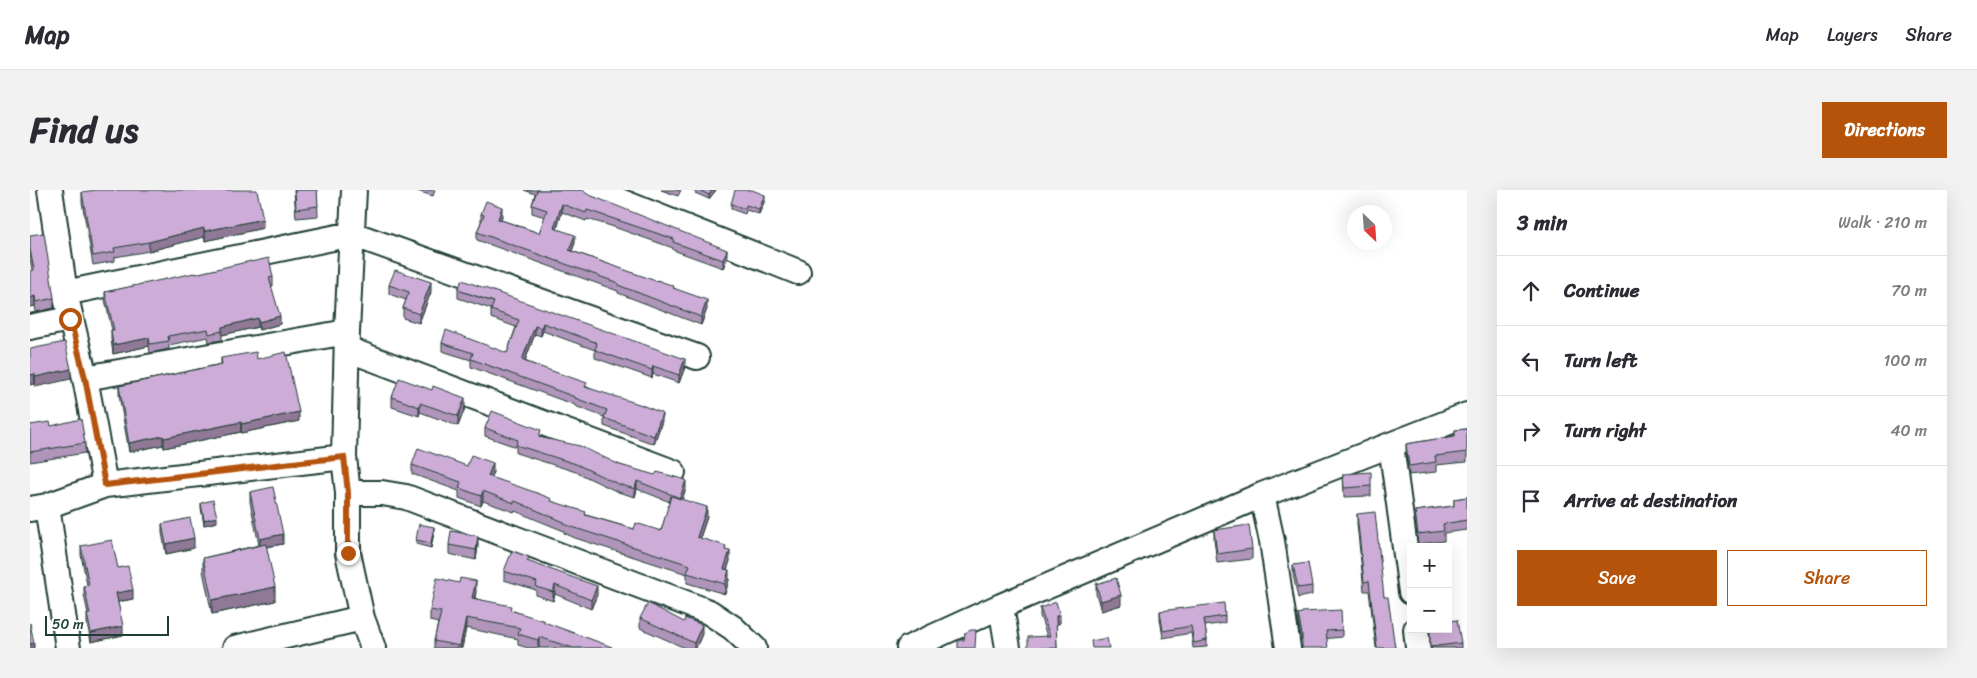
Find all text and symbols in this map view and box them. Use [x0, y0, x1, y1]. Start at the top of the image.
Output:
text: Map [25, 14, 69, 56]
text: Map [1766, 19, 1799, 51]
text: Layers [1827, 19, 1878, 51]
text: Share [1906, 19, 1952, 51]
text: Find us [30, 99, 138, 161]
button: Directions [1822, 102, 1947, 158]
text: 3 min [1517, 204, 1567, 242]
north arrow [1347, 205, 1392, 250]
text: Walk · 210 m [1838, 208, 1927, 237]
text: Continue [1564, 274, 1640, 307]
text: 70 m [1891, 276, 1927, 305]
icon: ahead [1517, 277, 1545, 305]
route start [59, 308, 82, 331]
text: Turn left [1564, 344, 1637, 377]
text: 100 m [1883, 346, 1927, 375]
icon: left [1517, 347, 1545, 375]
text: Turn right [1564, 414, 1646, 447]
text: 40 m [1890, 416, 1927, 445]
icon: right [1517, 417, 1545, 445]
text: Arrive at destination [1564, 484, 1737, 517]
icon: arrive [1517, 487, 1545, 515]
route end [337, 542, 360, 565]
map controls [1407, 543, 1452, 633]
button: + [1407, 543, 1452, 588]
button: Save [1517, 550, 1717, 606]
button: Share [1727, 550, 1927, 606]
button: − [1407, 588, 1452, 633]
text: 50 m [52, 612, 84, 637]
scale bar [45, 613, 169, 636]

